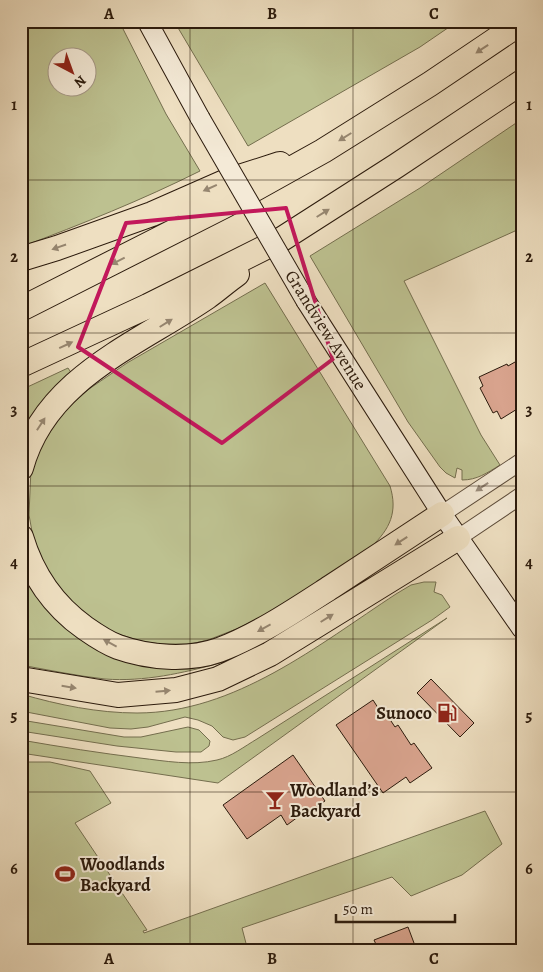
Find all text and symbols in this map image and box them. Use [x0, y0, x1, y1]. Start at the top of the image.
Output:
text: A [103, 3, 115, 25]
text: B [267, 3, 277, 25]
text: C [429, 3, 439, 25]
one-way arrow [475, 44, 488, 54]
north arrow [48, 48, 98, 98]
text: N [70, 71, 90, 92]
text: 1 [11, 94, 17, 116]
text: 1 [526, 94, 532, 116]
one-way arrow [338, 132, 351, 142]
one-way arrow [203, 185, 217, 193]
one-way arrow [316, 208, 329, 218]
one-way arrow [51, 243, 66, 251]
text: 2 [10, 246, 18, 268]
text: 2 [525, 246, 533, 268]
one-way arrow [111, 256, 126, 265]
street label: Grandview Avenue [279, 265, 373, 395]
one-way arrow [159, 318, 172, 327]
one-way arrow [59, 341, 73, 349]
text: 3 [11, 399, 18, 421]
text: 3 [526, 399, 533, 421]
one-way arrow [36, 418, 46, 431]
one-way arrow [475, 482, 489, 492]
one-way arrow [395, 536, 408, 546]
text: 4 [10, 552, 18, 574]
text: 4 [525, 552, 533, 574]
one-way arrow [321, 614, 334, 623]
one-way arrow [257, 624, 272, 632]
one-way arrow [102, 639, 117, 647]
one-way arrow [62, 684, 78, 692]
one-way arrow [156, 687, 172, 695]
place label: Sunoco [376, 701, 432, 725]
fuel station icon: Sunoco [436, 702, 458, 724]
text: 5 [11, 705, 18, 727]
text: 5 [526, 705, 533, 727]
place label: Woodland’s Backyard [289, 778, 379, 823]
bar icon: Woodland’s Backyard [264, 789, 286, 811]
place label: Woodlands Backyard [79, 852, 165, 897]
text: 6 [10, 858, 18, 880]
text: 6 [525, 858, 533, 880]
sports icon: Woodlands Backyard [54, 863, 76, 885]
scale bar [336, 892, 454, 924]
text: 50 m [343, 899, 373, 919]
text: A [103, 948, 115, 970]
text: B [267, 948, 277, 970]
text: C [429, 948, 439, 970]

